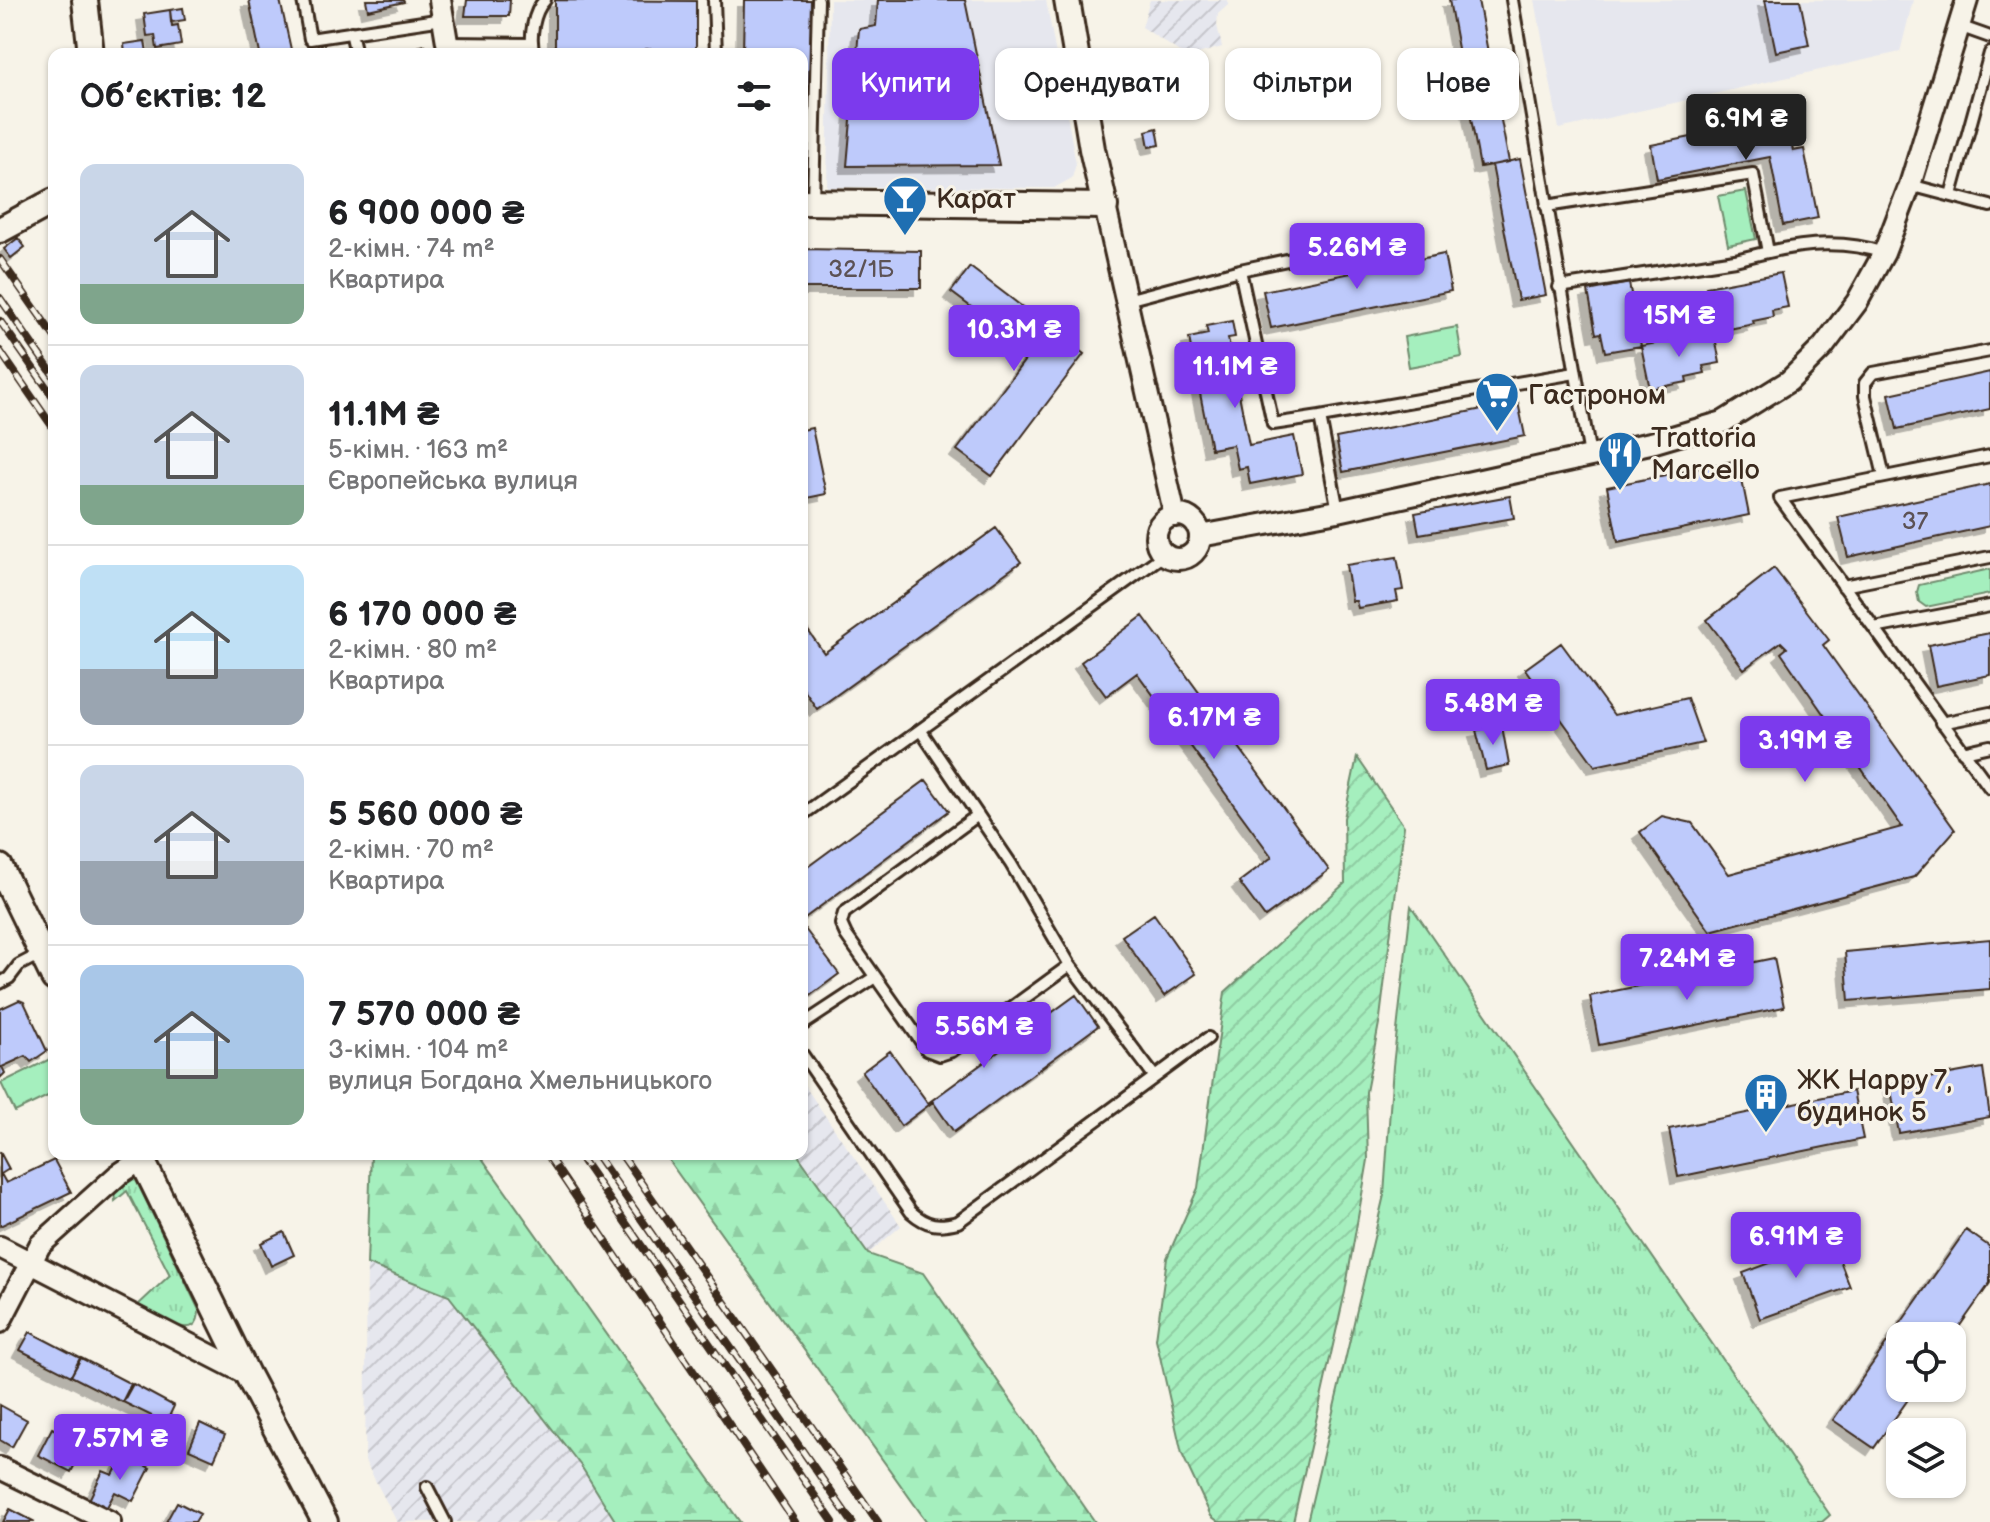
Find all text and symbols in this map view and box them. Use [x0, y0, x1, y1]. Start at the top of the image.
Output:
chip: Купити [832, 48, 979, 120]
chip: Орендувати [995, 48, 1209, 120]
chip: Фільтри [1225, 48, 1381, 120]
chip: Нове [1397, 48, 1519, 120]
icon: filters [732, 74, 776, 118]
text: Об’єктів: 12 [80, 76, 266, 117]
pin: 6.9M ₴ [1681, 94, 1811, 162]
text: 6.9M ₴ [1704, 104, 1788, 135]
bar icon: Карат [881, 174, 929, 237]
place label: Карат [936, 183, 1016, 216]
text: 6 900 000 ₴ [328, 193, 525, 234]
icon: home [144, 196, 240, 292]
pin: 5.26M ₴ [1283, 223, 1431, 291]
text: 5.26M ₴ [1308, 233, 1406, 264]
text: 2-кімн. · 74 m² [328, 234, 495, 265]
house number: 32/1Б [828, 255, 894, 284]
text: Квартира [328, 265, 445, 296]
pin: 15M ₴ [1623, 291, 1735, 359]
text: 15M ₴ [1643, 301, 1715, 332]
pin: 10.3M ₴ [940, 305, 1088, 373]
text: 10.3M ₴ [967, 315, 1061, 346]
pin: 11.1M ₴ [1161, 342, 1309, 410]
text: 11.1M ₴ [1192, 352, 1278, 383]
supermarket icon: Гастроном [1473, 370, 1521, 433]
place label: Гастроном [1528, 379, 1666, 412]
text: 11.1M ₴ [328, 394, 440, 435]
icon: home [144, 397, 240, 493]
place label: Trattoria Marcello [1651, 422, 1760, 487]
restaurant icon: Trattoria Marcello [1596, 429, 1644, 492]
text: 5-кімн. · 163 m² [328, 435, 508, 466]
text: Європейська вулиця [328, 466, 578, 497]
house number: 37 [1902, 507, 1928, 536]
text: 6 170 000 ₴ [328, 594, 517, 635]
icon: home [144, 597, 240, 693]
text: 2-кімн. · 80 m² [328, 635, 497, 666]
text: Квартира [328, 666, 445, 697]
pin: 5.48M ₴ [1419, 679, 1567, 747]
text: 5.48M ₴ [1444, 689, 1542, 720]
pin: 6.17M ₴ [1140, 693, 1288, 761]
text: 6.17M ₴ [1167, 703, 1261, 734]
pin: 3.19M ₴ [1731, 716, 1879, 784]
text: 3.19M ₴ [1758, 726, 1852, 757]
text: 5 560 000 ₴ [328, 794, 523, 835]
icon: home [144, 797, 240, 893]
text: 2-кімн. · 70 m² [328, 835, 494, 866]
text: Квартира [328, 866, 445, 897]
pin: 7.24M ₴ [1613, 934, 1761, 1002]
text: 7.24M ₴ [1639, 944, 1735, 975]
text: 7 570 000 ₴ [328, 994, 520, 1035]
icon: home [144, 997, 240, 1093]
pin: 5.56M ₴ [910, 1002, 1058, 1070]
text: 5.56M ₴ [935, 1012, 1033, 1043]
text: 3-кімн. · 104 m² [328, 1035, 509, 1066]
place label: ЖК Happy 7, будинок 5 [1797, 1064, 1952, 1129]
text: вулиця Богдана Хмельницького [328, 1066, 712, 1097]
building icon: ЖК Happy 7, будинок 5 [1742, 1071, 1790, 1134]
pin: 6.91M ₴ [1722, 1212, 1870, 1280]
text: 6.91M ₴ [1749, 1222, 1843, 1253]
map controls [1886, 1322, 1966, 1498]
button: locate [1886, 1322, 1966, 1402]
pin: 7.57M ₴ [46, 1414, 194, 1482]
button: layers [1886, 1418, 1966, 1498]
text: 7.57M ₴ [72, 1424, 168, 1455]

